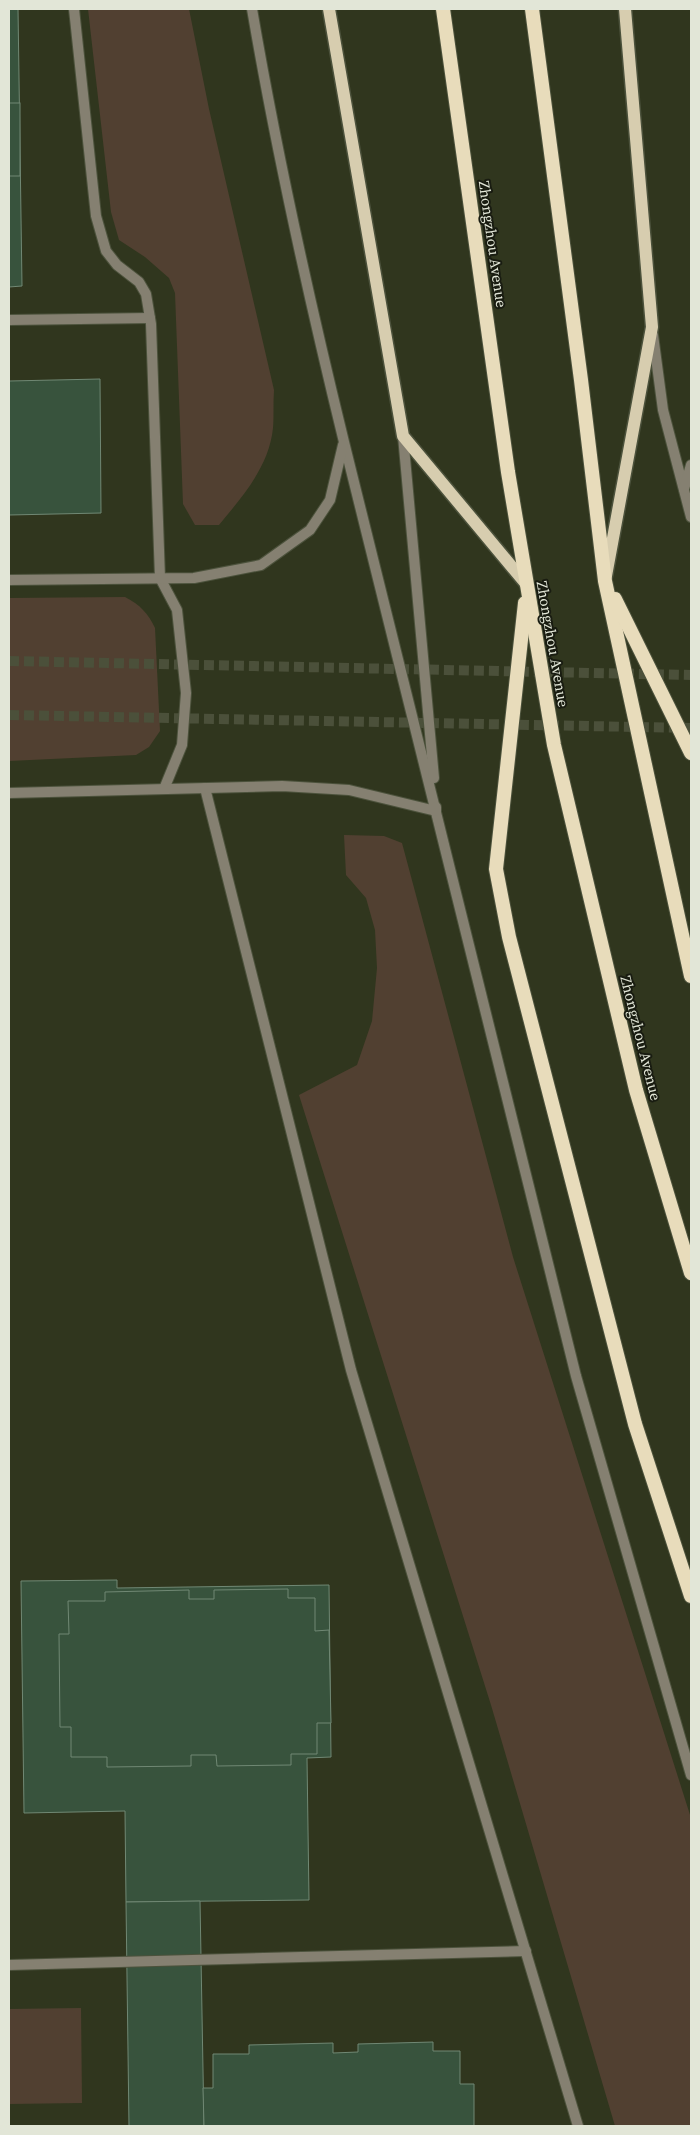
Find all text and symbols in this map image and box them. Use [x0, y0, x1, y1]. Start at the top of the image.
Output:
street label: Zhongzhou Avenue [474, 179, 512, 309]
street label: Zhongzhou Avenue [532, 579, 574, 709]
street label: Zhongzhou Avenue [615, 973, 667, 1103]

